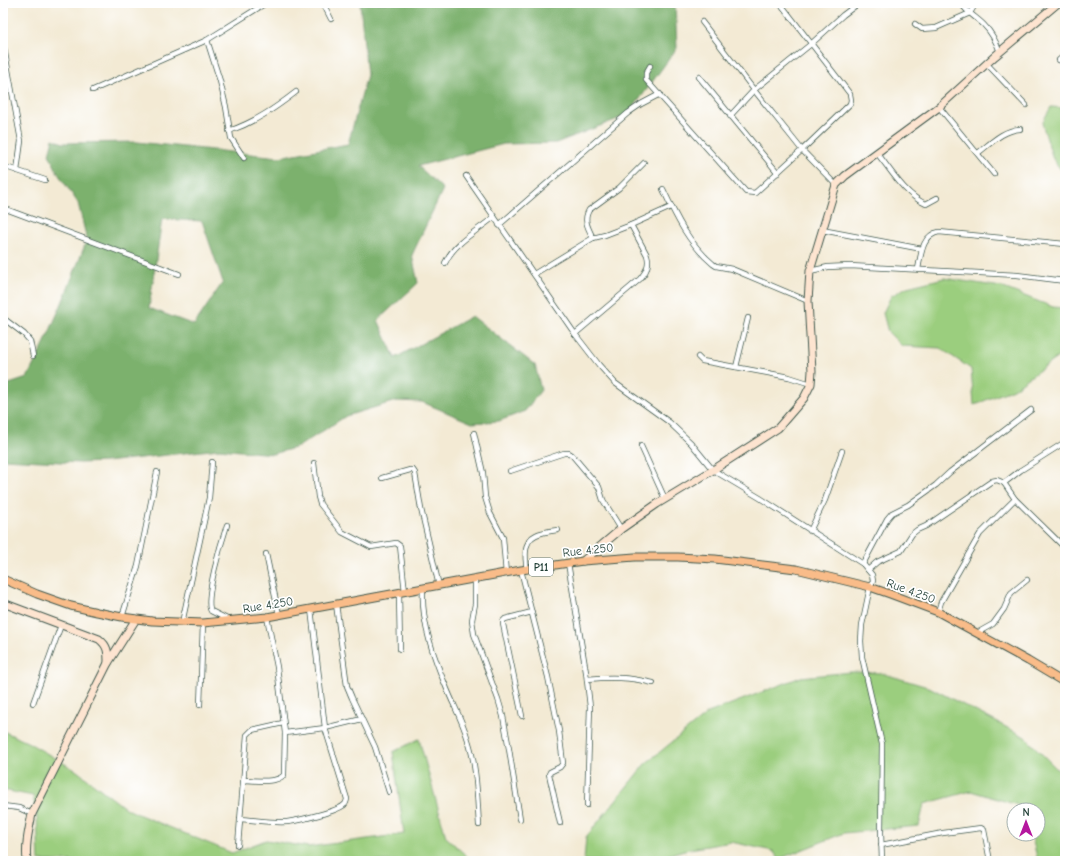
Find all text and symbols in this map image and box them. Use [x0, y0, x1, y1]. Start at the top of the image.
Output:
street label: Rue 4.250 [562, 540, 614, 560]
road number: P11 [529, 558, 553, 576]
street label: Rue 4.250 [885, 576, 937, 606]
street label: Rue 4.250 [242, 594, 294, 616]
north arrow [1006, 802, 1046, 842]
text: N [1022, 806, 1030, 819]

